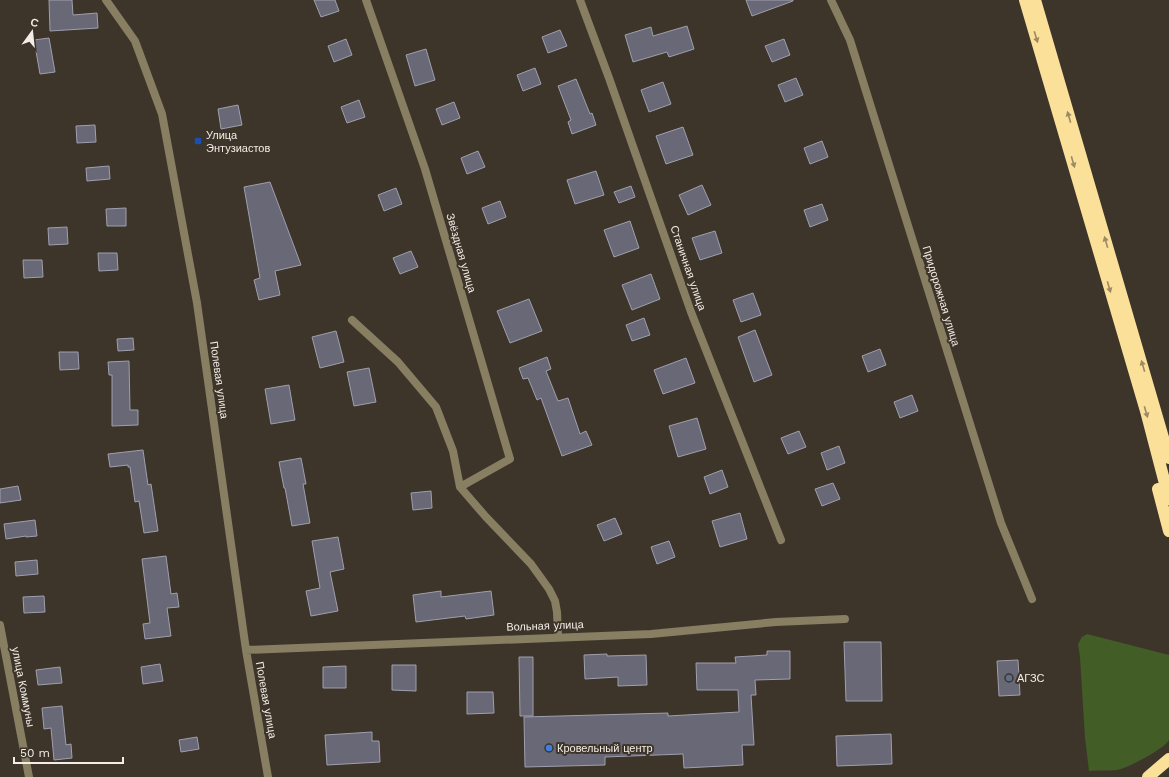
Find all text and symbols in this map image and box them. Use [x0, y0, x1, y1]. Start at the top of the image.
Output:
north arrow [12, 12, 52, 52]
text: С [29, 16, 40, 30]
one-way arrow [1033, 32, 1039, 44]
one-way arrow [1066, 111, 1072, 123]
place label: Улица Энтузиастов [206, 129, 270, 155]
marker: Улица Энтузиастов [193, 136, 203, 146]
one-way arrow [1070, 156, 1076, 168]
street label: Звёздная улица [443, 212, 479, 295]
street label: Станичная улица [667, 224, 709, 313]
one-way arrow [1103, 235, 1109, 247]
street label: Придорожная улица [920, 244, 963, 349]
one-way arrow [1106, 281, 1112, 293]
street label: Полевая улица [207, 340, 231, 420]
one-way arrow [1140, 360, 1146, 372]
one-way arrow [1143, 405, 1149, 418]
street label: Вольная улица [506, 618, 585, 634]
street label: улица Коммуны [9, 646, 37, 728]
street label: Полевая улица [253, 660, 279, 740]
place label: АГЗС [1017, 672, 1045, 685]
marker: АГЗС [1004, 673, 1014, 683]
scale bar [14, 739, 123, 765]
place label: Кровельный центр [557, 742, 653, 755]
marker: Кровельный центр [544, 743, 554, 753]
text: 50 m [20, 746, 50, 760]

